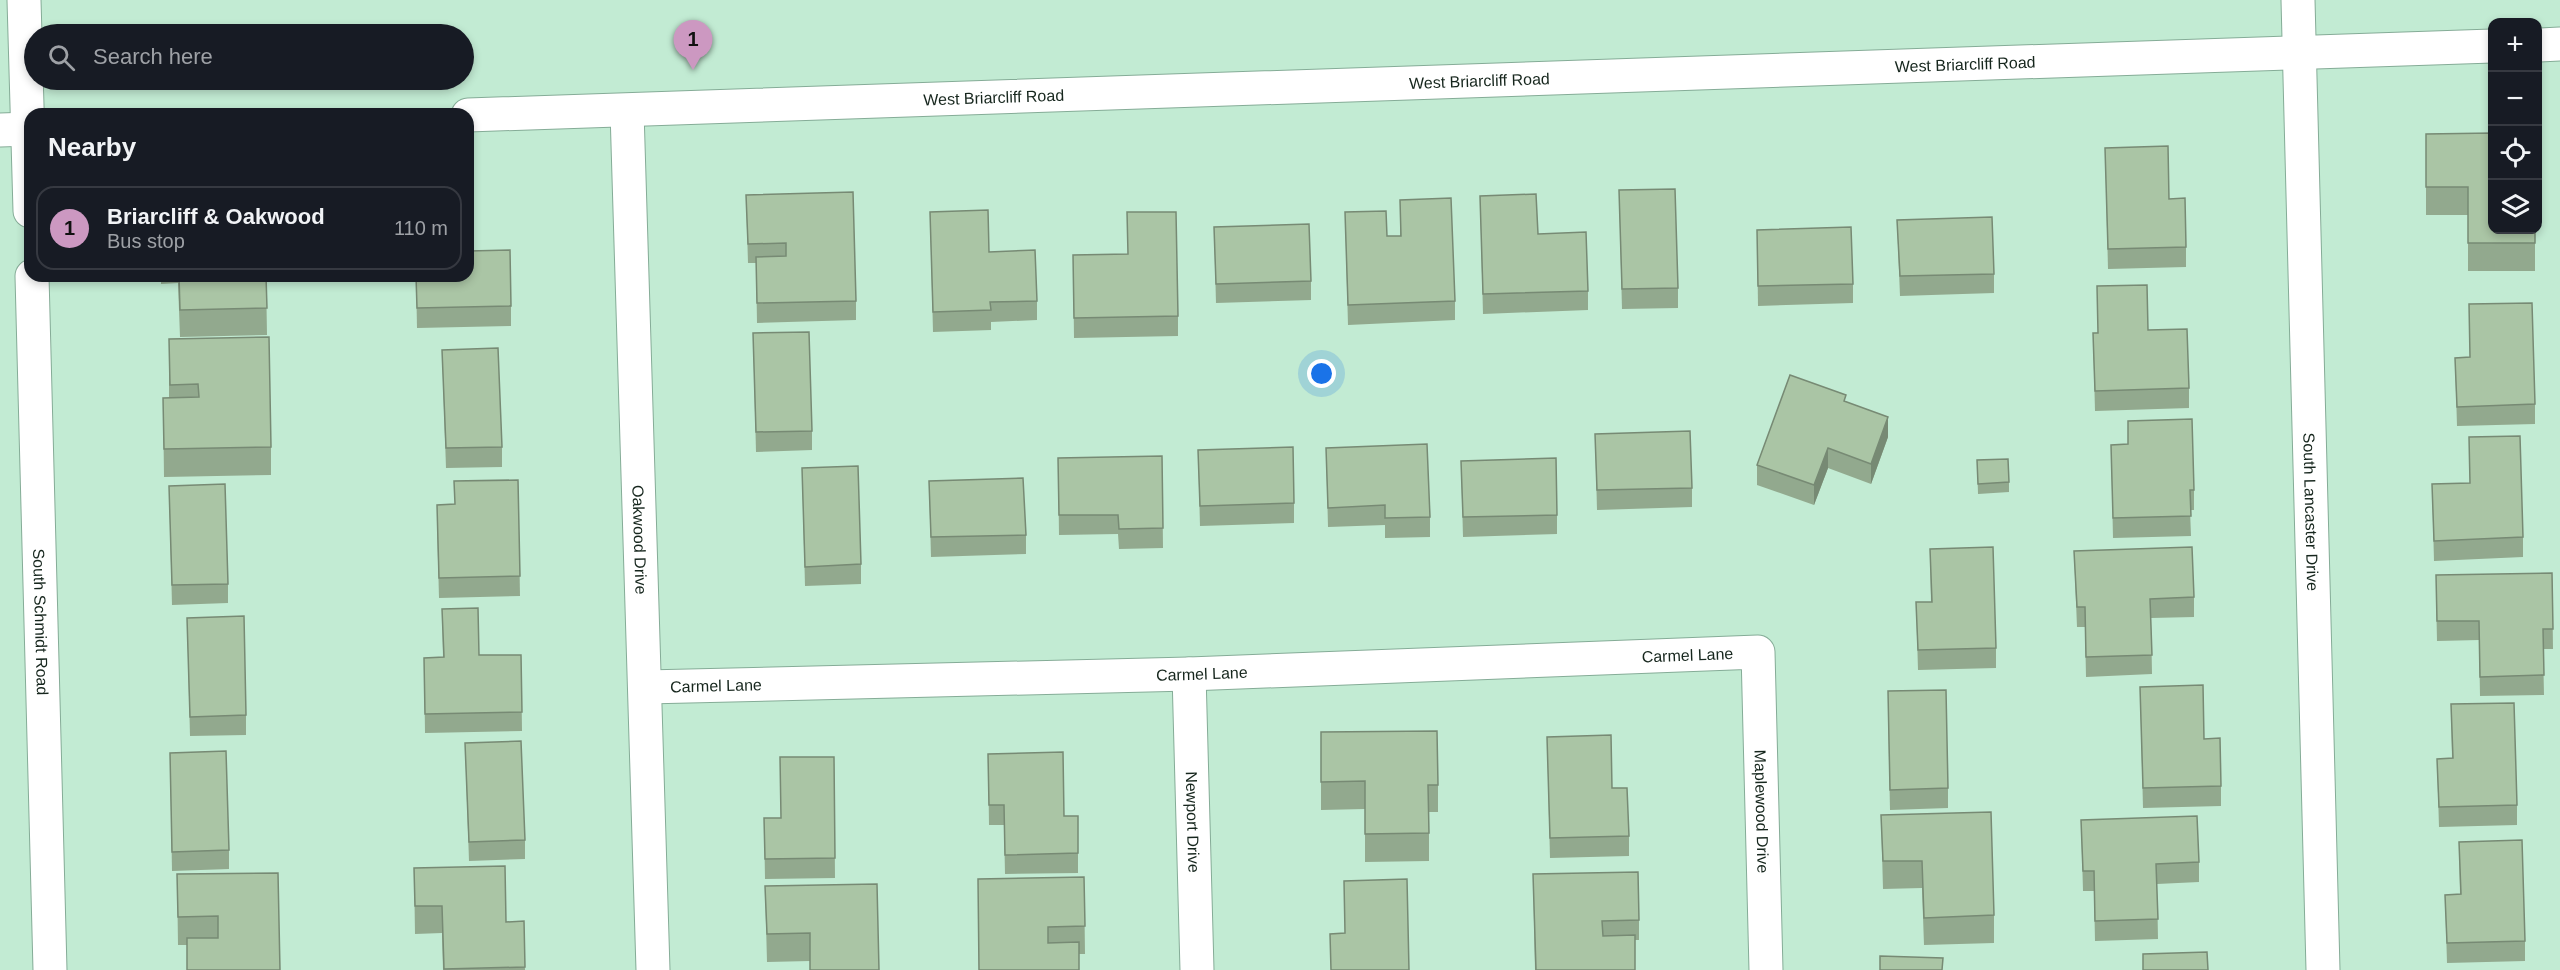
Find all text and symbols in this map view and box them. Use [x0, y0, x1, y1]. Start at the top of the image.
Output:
map controls [2488, 18, 2542, 234]
button: + [2488, 18, 2542, 72]
pin: 1 [674, 20, 712, 70]
search box [24, 24, 474, 90]
icon: search [45, 41, 78, 74]
text: Search here [93, 44, 213, 69]
street label: West Briarcliff Road [1894, 53, 2036, 75]
street label: West Briarcliff Road [1409, 70, 1550, 91]
button: − [2488, 72, 2542, 126]
street label: West Briarcliff Road [923, 86, 1064, 108]
button: locate [2488, 126, 2542, 180]
text: Nearby [48, 132, 136, 162]
button: layers [2488, 180, 2542, 234]
text: Briarcliff & Oakwood [107, 204, 325, 229]
text: 1 [64, 217, 75, 239]
text: 110 m [394, 217, 448, 239]
text: Bus stop [107, 230, 185, 252]
your location [1307, 359, 1336, 388]
street label: South Lancaster Drive [2301, 432, 2322, 591]
street label: Oakwood Drive [630, 485, 650, 595]
street label: South Schmidt Road [31, 548, 51, 696]
street label: Carmel Lane [1641, 644, 1734, 665]
street label: Carmel Lane [1156, 663, 1248, 683]
street label: Carmel Lane [670, 676, 762, 695]
street label: Maplewood Drive [1752, 749, 1772, 874]
street label: Newport Drive [1183, 771, 1203, 873]

